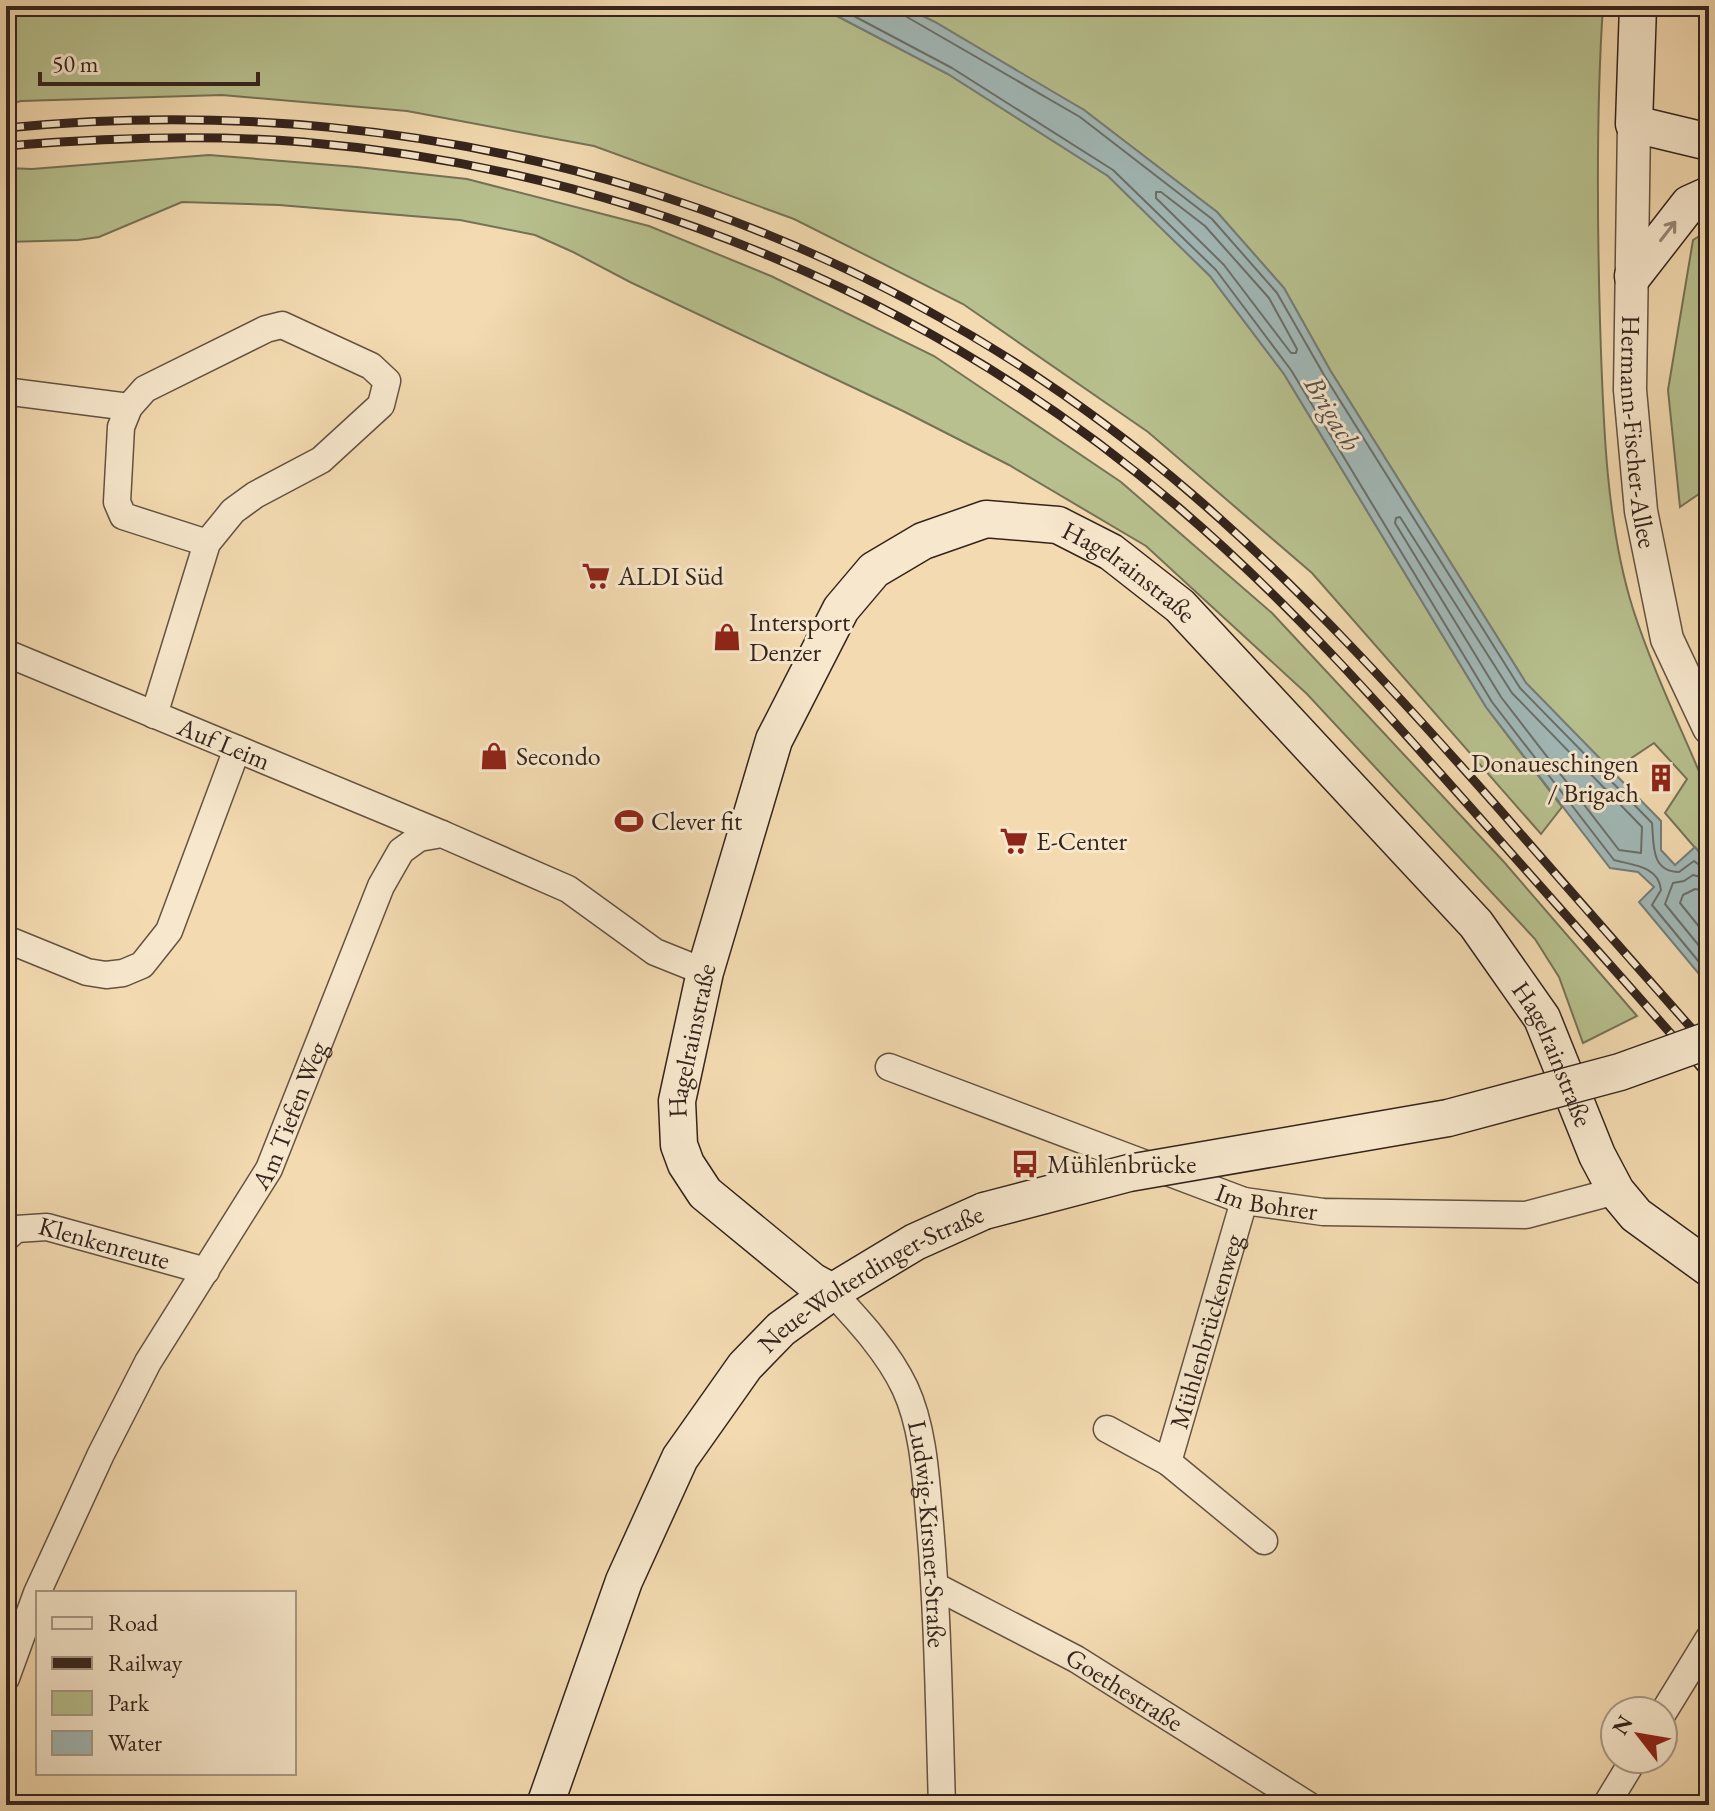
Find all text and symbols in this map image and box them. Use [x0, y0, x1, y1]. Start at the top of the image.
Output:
scale bar [40, 36, 258, 86]
text: 50 m [52, 48, 99, 79]
one-way arrow [1659, 221, 1676, 242]
street label: Hermann-Fischer-Allee [1613, 315, 1665, 551]
water label: Brigach [1296, 368, 1370, 457]
street label: Hagelrainstraße [1056, 513, 1204, 630]
place label: ALDI Süd [617, 559, 725, 593]
supermarket icon: ALDI Süd [581, 561, 611, 591]
place label: Intersport Denzer [749, 605, 850, 669]
shop icon: Intersport Denzer [712, 622, 742, 652]
street label: Auf Leim [172, 709, 275, 778]
place label: Secondo [516, 739, 601, 773]
shop icon: Secondo [479, 741, 509, 771]
place label: Donaueschingen / Brigach [1471, 746, 1639, 810]
building icon: Donaueschingen / Brigach [1646, 763, 1676, 793]
place label: Clever fit [651, 804, 742, 838]
sports icon: Clever fit [614, 806, 644, 836]
place label: E-Center [1036, 824, 1127, 858]
supermarket icon: E-Center [999, 826, 1029, 856]
street label: Hagelrainstraße [660, 959, 724, 1119]
street label: Hagelrainstraße [1504, 974, 1601, 1132]
street label: Am Tiefen Weg [243, 1036, 335, 1197]
place label: Mühlenbrücke [1047, 1147, 1196, 1181]
bus stop icon: Mühlenbrücke [1010, 1149, 1040, 1179]
street label: Im Bohrer [1211, 1175, 1320, 1228]
street label: Neue-Wolterdinger-Straße [750, 1197, 989, 1360]
street label: Klenkenreute [35, 1209, 174, 1277]
street label: Mühlenbrückenweg [1162, 1229, 1251, 1433]
street label: Ludwig-Kirsner-Straße [900, 1417, 954, 1648]
legend [36, 1591, 296, 1775]
text: Road [108, 1607, 159, 1638]
street label: Goethestraße [1059, 1640, 1190, 1739]
text: Railway [108, 1647, 183, 1678]
text: Park [108, 1687, 150, 1718]
north arrow [1599, 1695, 1679, 1775]
text: N [1605, 1710, 1639, 1740]
text: Water [108, 1727, 162, 1758]

